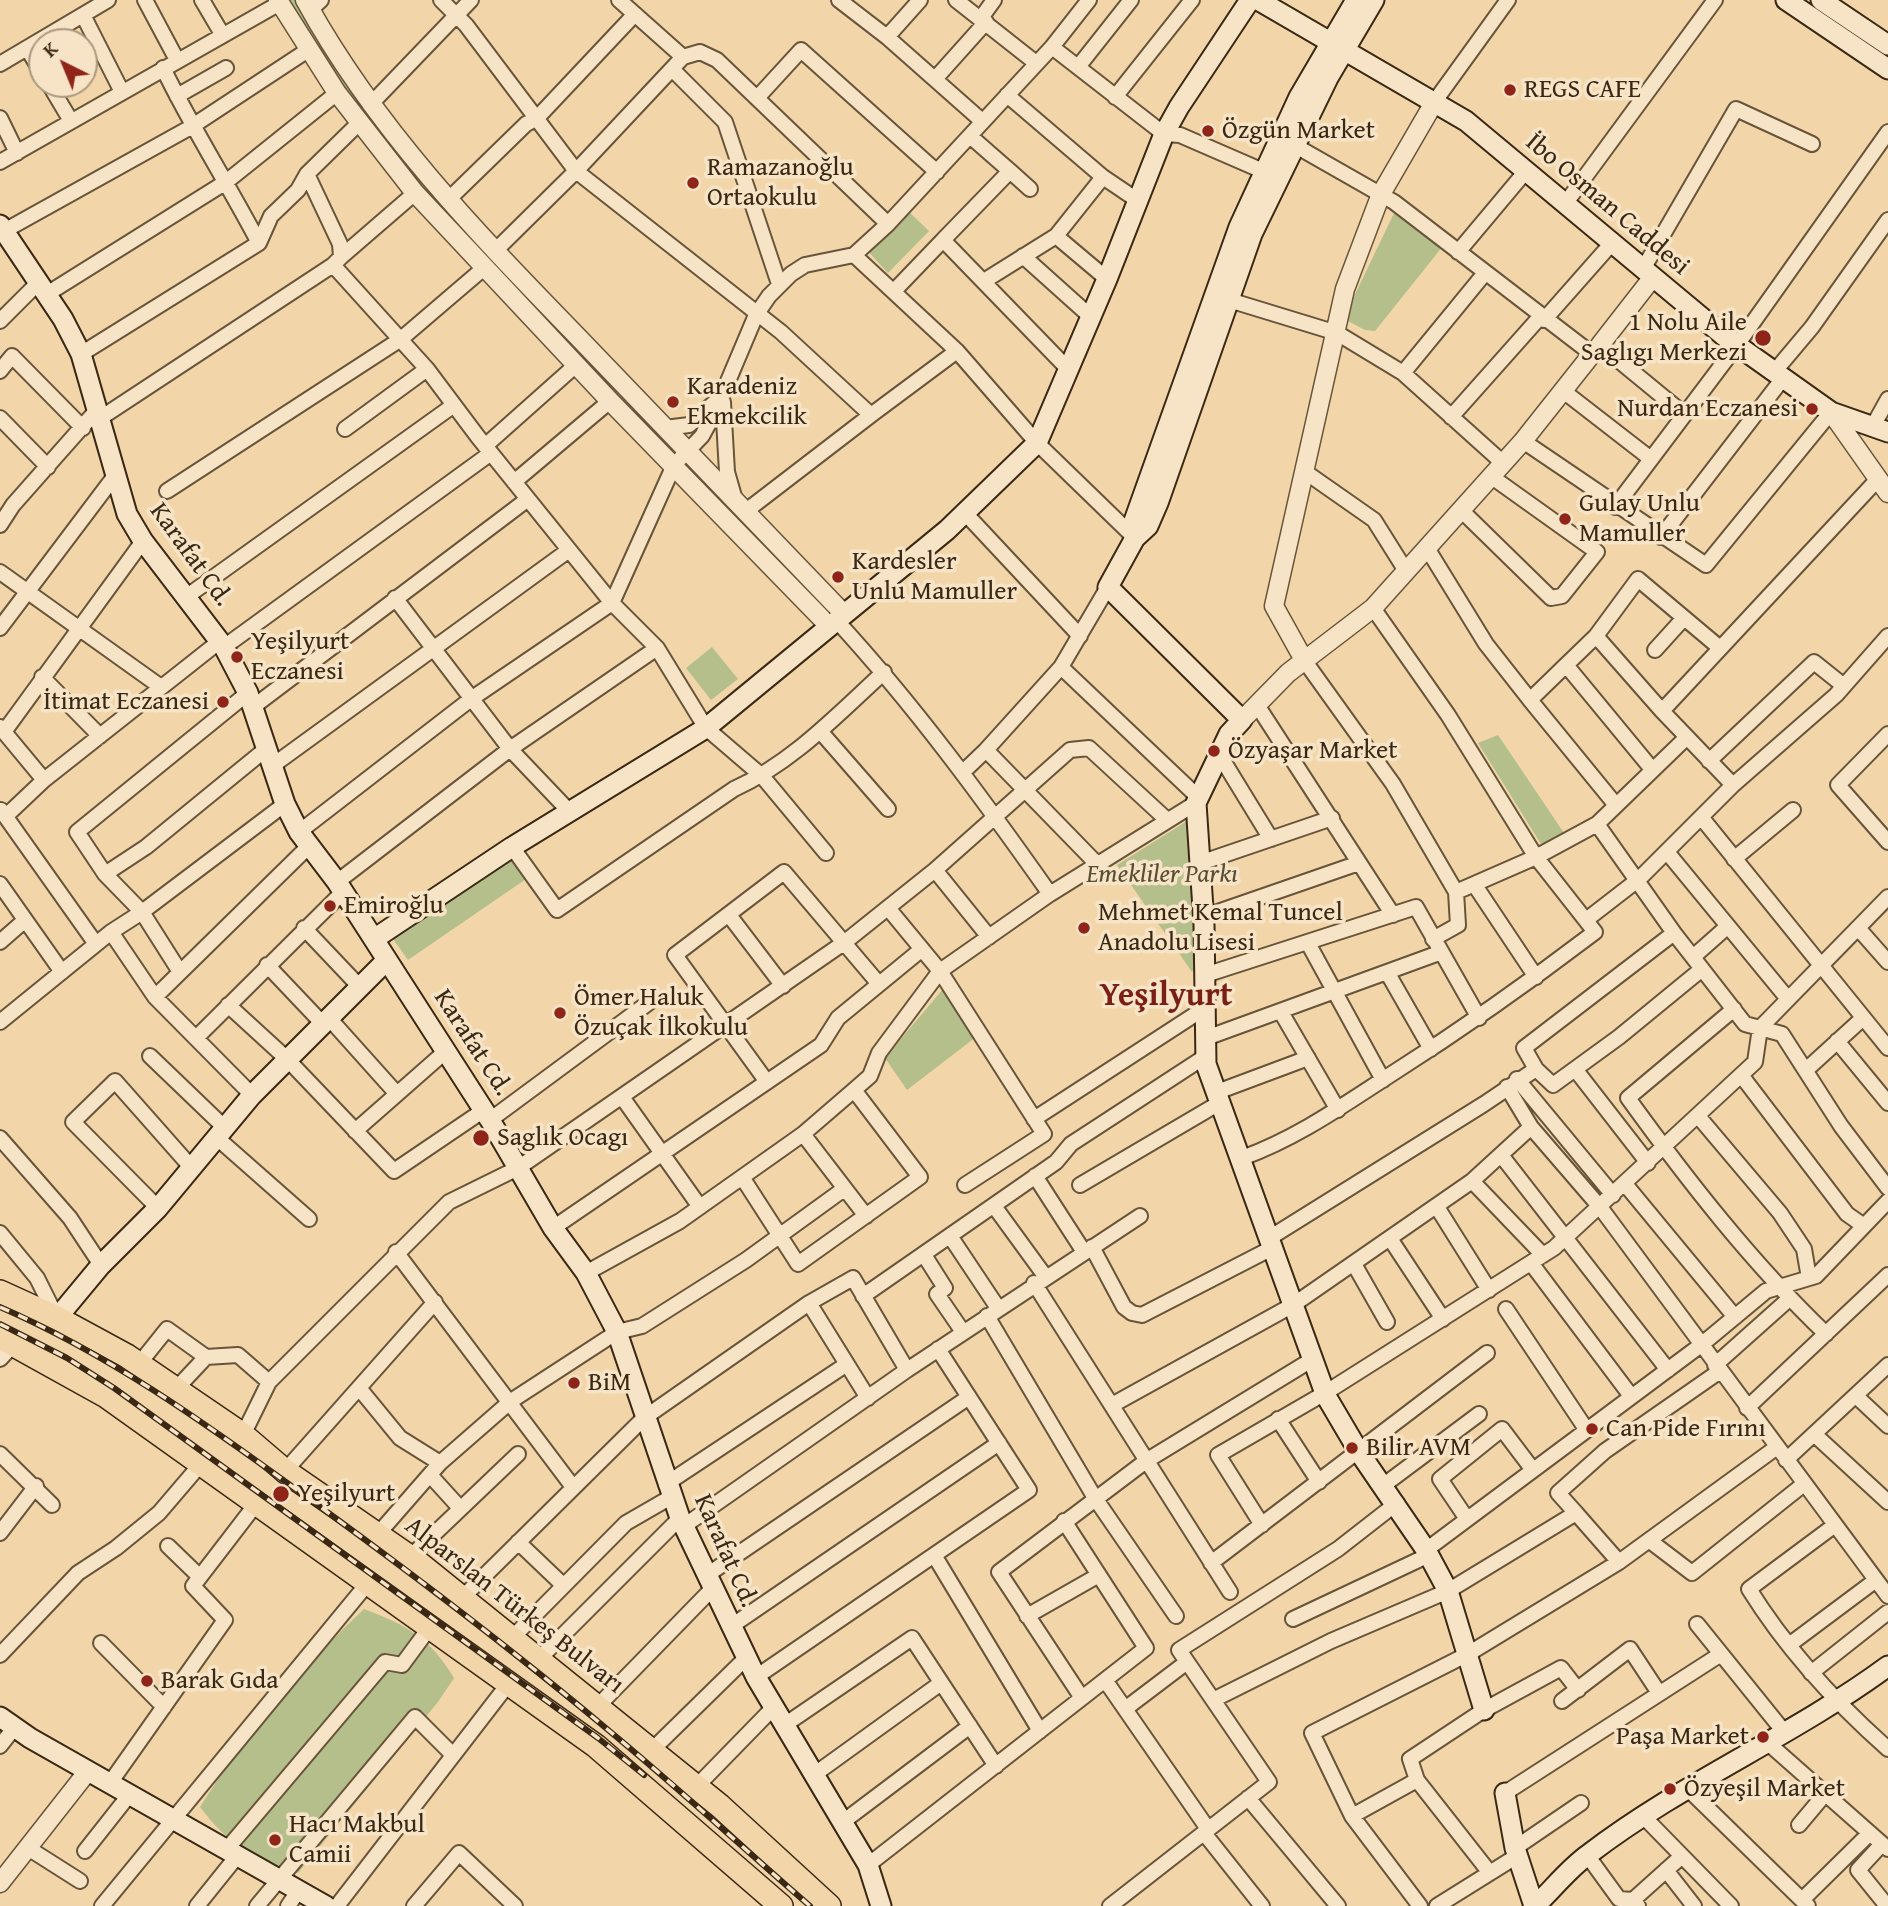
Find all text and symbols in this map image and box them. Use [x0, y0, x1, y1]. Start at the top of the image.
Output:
north arrow [28, 28, 98, 98]
text: K [36, 35, 64, 63]
place label: REGS CAFE [1524, 74, 1641, 106]
marker: REGS CAFE [1502, 82, 1518, 98]
place label: Özgün Market [1222, 115, 1375, 147]
marker: Özgün Market [1200, 123, 1216, 139]
street label: İbo Osman Caddesi [1519, 127, 1695, 283]
place label: Ramazanoğlu Ortaokulu [707, 152, 854, 214]
marker: Ramazanoğlu Ortaokulu [685, 175, 701, 191]
place label: 1 Nolu Aile Saglıgı Merkezi [1581, 307, 1747, 368]
marker: 1 Nolu Aile Saglıgı Merkezi [1753, 328, 1773, 348]
place label: Karadeniz Ekmekcilik [687, 371, 807, 432]
place label: Nurdan Eczanesi [1617, 393, 1798, 425]
marker: Karadeniz Ekmekcilik [665, 394, 681, 410]
marker: Nurdan Eczanesi [1804, 401, 1820, 417]
place label: Gulay Unlu Mamuller [1579, 488, 1700, 550]
street label: Karafat Cd. [142, 497, 238, 613]
marker: Gulay Unlu Mamuller [1557, 511, 1573, 527]
place label: Kardesler Unlu Mamuller [852, 546, 1017, 608]
marker: Kardesler Unlu Mamuller [830, 569, 846, 585]
place label: Yeşilyurt Eczanesi [251, 626, 349, 688]
marker: Yeşilyurt Eczanesi [229, 649, 245, 665]
place label: İtimat Eczanesi [43, 686, 209, 718]
marker: İtimat Eczanesi [215, 694, 231, 710]
place label: Özyaşar Market [1228, 735, 1397, 767]
marker: Özyaşar Market [1206, 743, 1222, 759]
park label: Emekliler Parkı [1086, 859, 1238, 891]
place label: Emiroğlu [344, 890, 444, 922]
place label: Mehmet Kemal Tuncel Anadolu Lisesi [1098, 897, 1343, 958]
marker: Emiroğlu [322, 898, 338, 914]
marker: Mehmet Kemal Tuncel Anadolu Lisesi [1076, 920, 1092, 936]
district label: Yeşilyurt [1100, 977, 1232, 1017]
place label: Ömer Haluk Özuçak İlkokulu [574, 982, 748, 1044]
street label: Karafat Cd. [426, 984, 518, 1102]
marker: Ömer Haluk Özuçak İlkokulu [552, 1005, 568, 1021]
place label: Saglık Ocagı [497, 1122, 628, 1154]
marker: Saglık Ocagı [471, 1128, 491, 1148]
place label: BiM [588, 1367, 631, 1399]
marker: BiM [566, 1375, 582, 1391]
place label: Can Pide Fırını [1606, 1413, 1766, 1445]
marker: Can Pide Fırını [1584, 1421, 1600, 1437]
place label: Bilir AVM [1366, 1432, 1471, 1464]
marker: Bilir AVM [1344, 1440, 1360, 1456]
place label: Yeşilyurt [297, 1478, 395, 1510]
marker: Yeşilyurt [271, 1484, 291, 1504]
street label: Karafat Cd. [686, 1490, 764, 1612]
street label: Alparslan Türkeş Bulvarı [398, 1511, 630, 1701]
place label: Barak Gıda [161, 1665, 278, 1697]
marker: Barak Gıda [139, 1673, 155, 1689]
place label: Paşa Market [1616, 1721, 1749, 1753]
marker: Paşa Market [1755, 1729, 1771, 1745]
place label: Özyeşil Market [1684, 1773, 1845, 1805]
marker: Özyeşil Market [1662, 1781, 1678, 1797]
place label: Hacı Makbul Camii [289, 1809, 425, 1870]
marker: Hacı Makbul Camii [267, 1832, 283, 1848]

